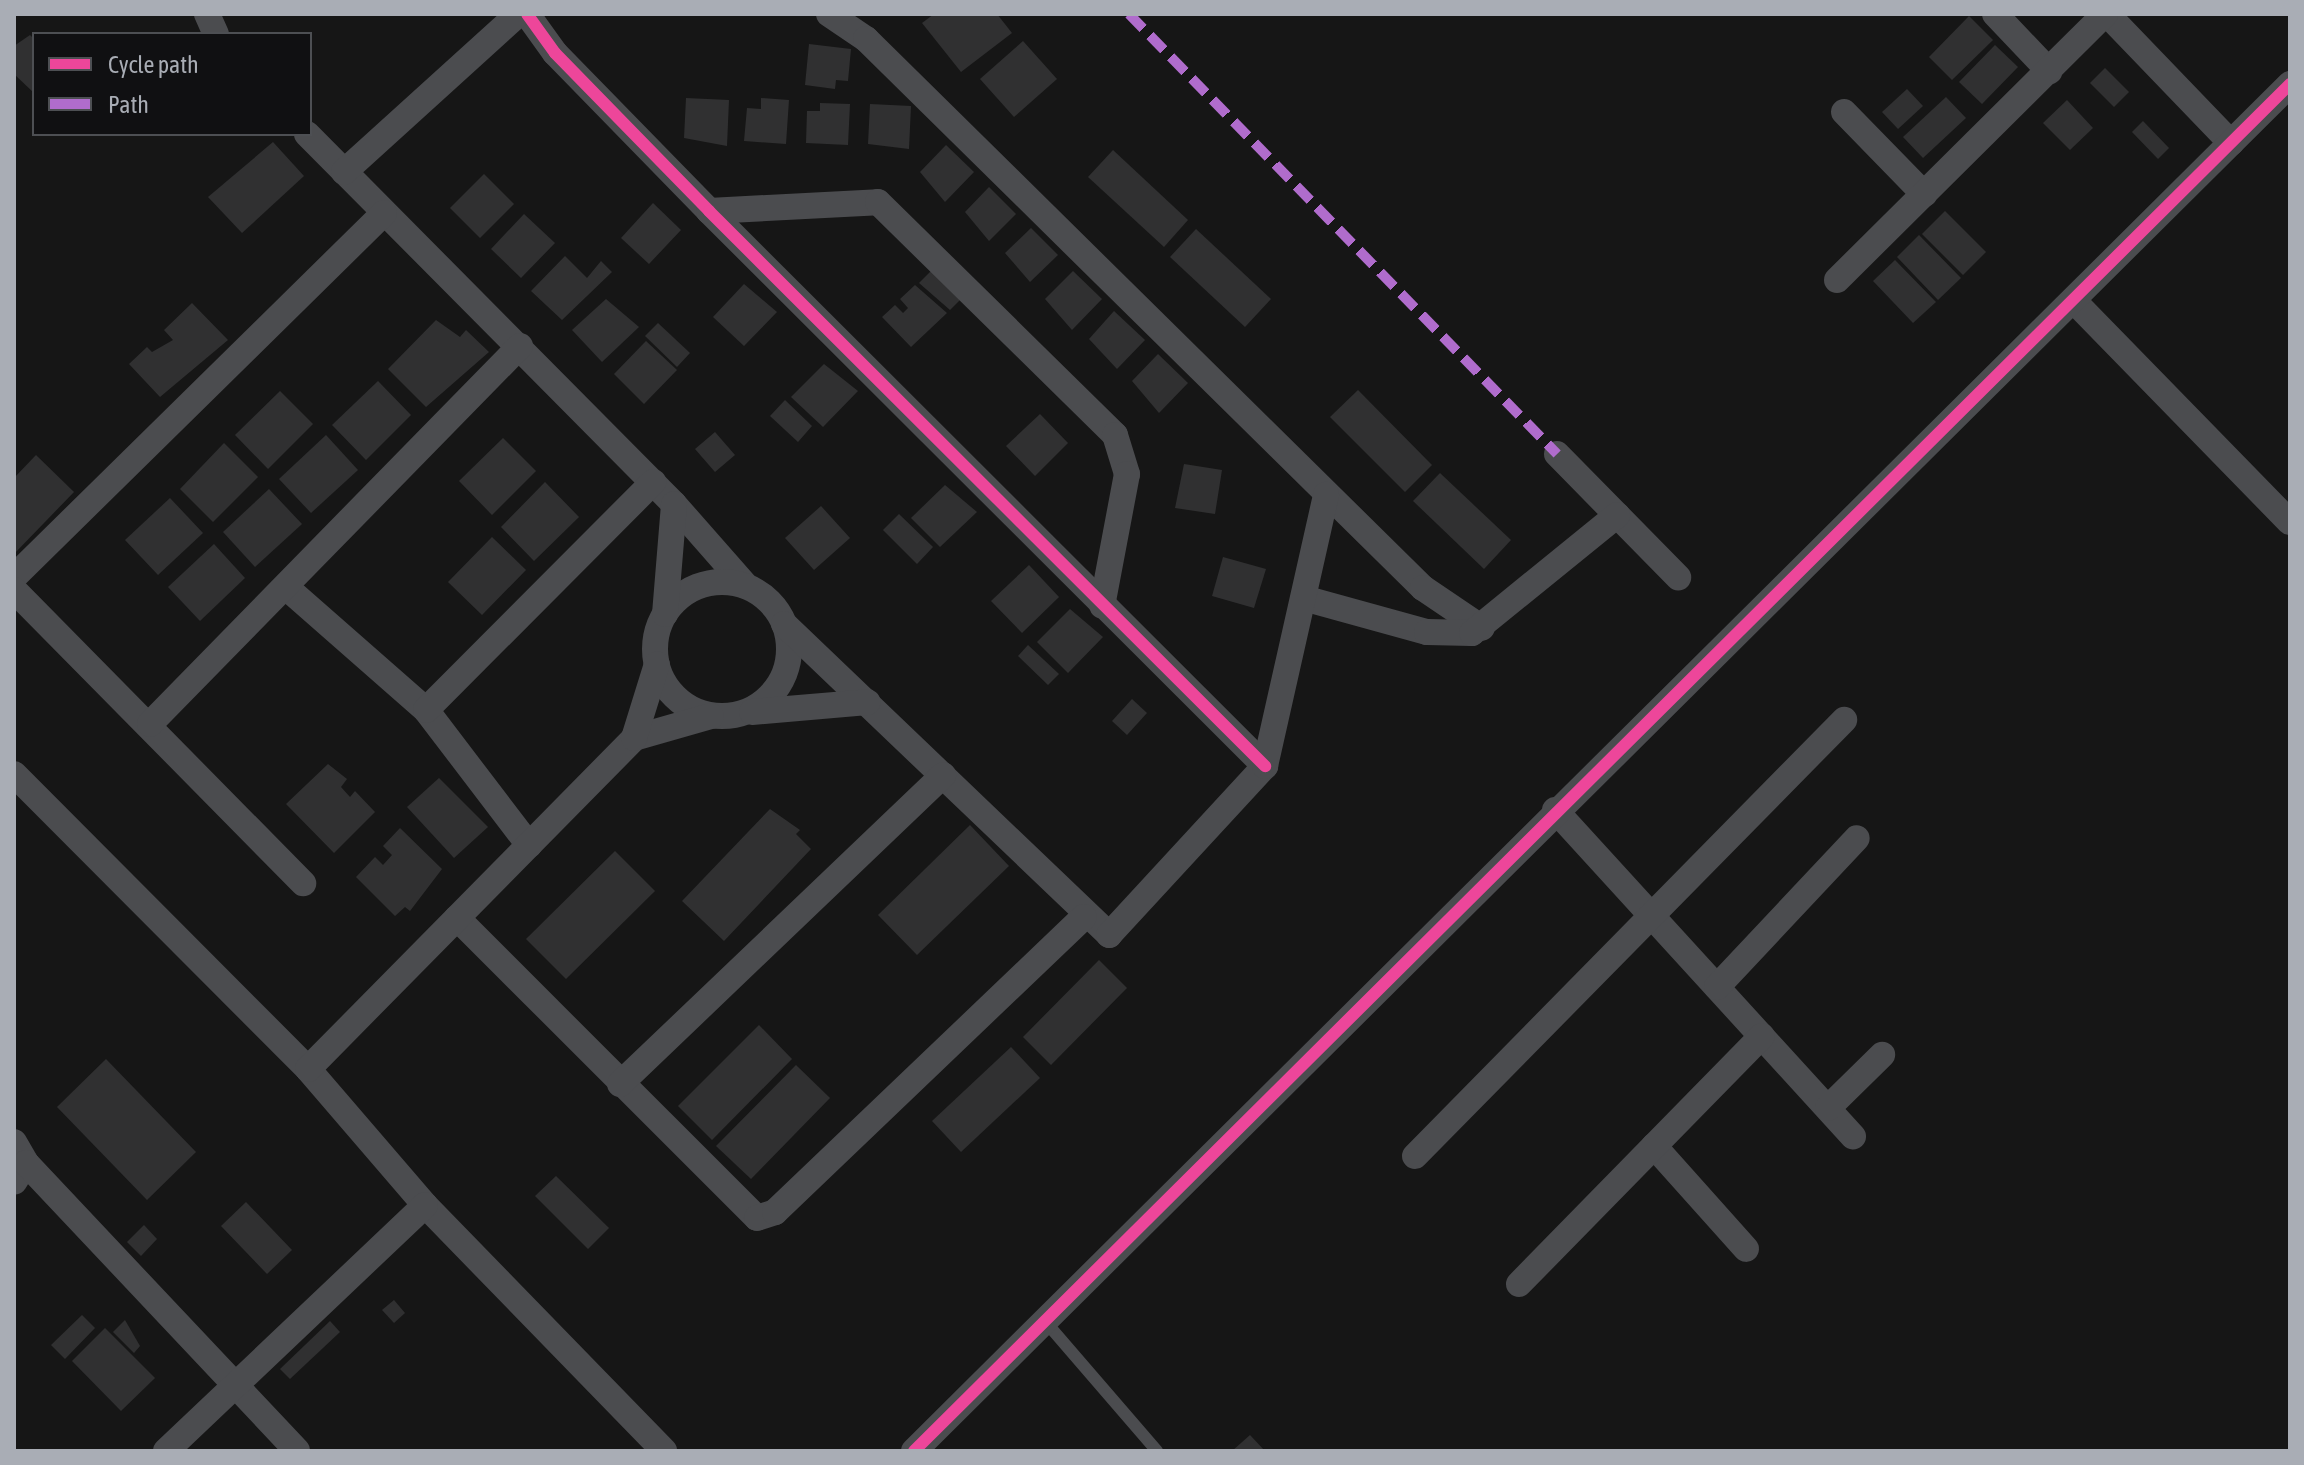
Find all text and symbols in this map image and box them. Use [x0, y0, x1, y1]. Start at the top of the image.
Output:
legend [32, 32, 312, 136]
text: Cycle path [108, 51, 199, 78]
text: Path [108, 91, 149, 118]

